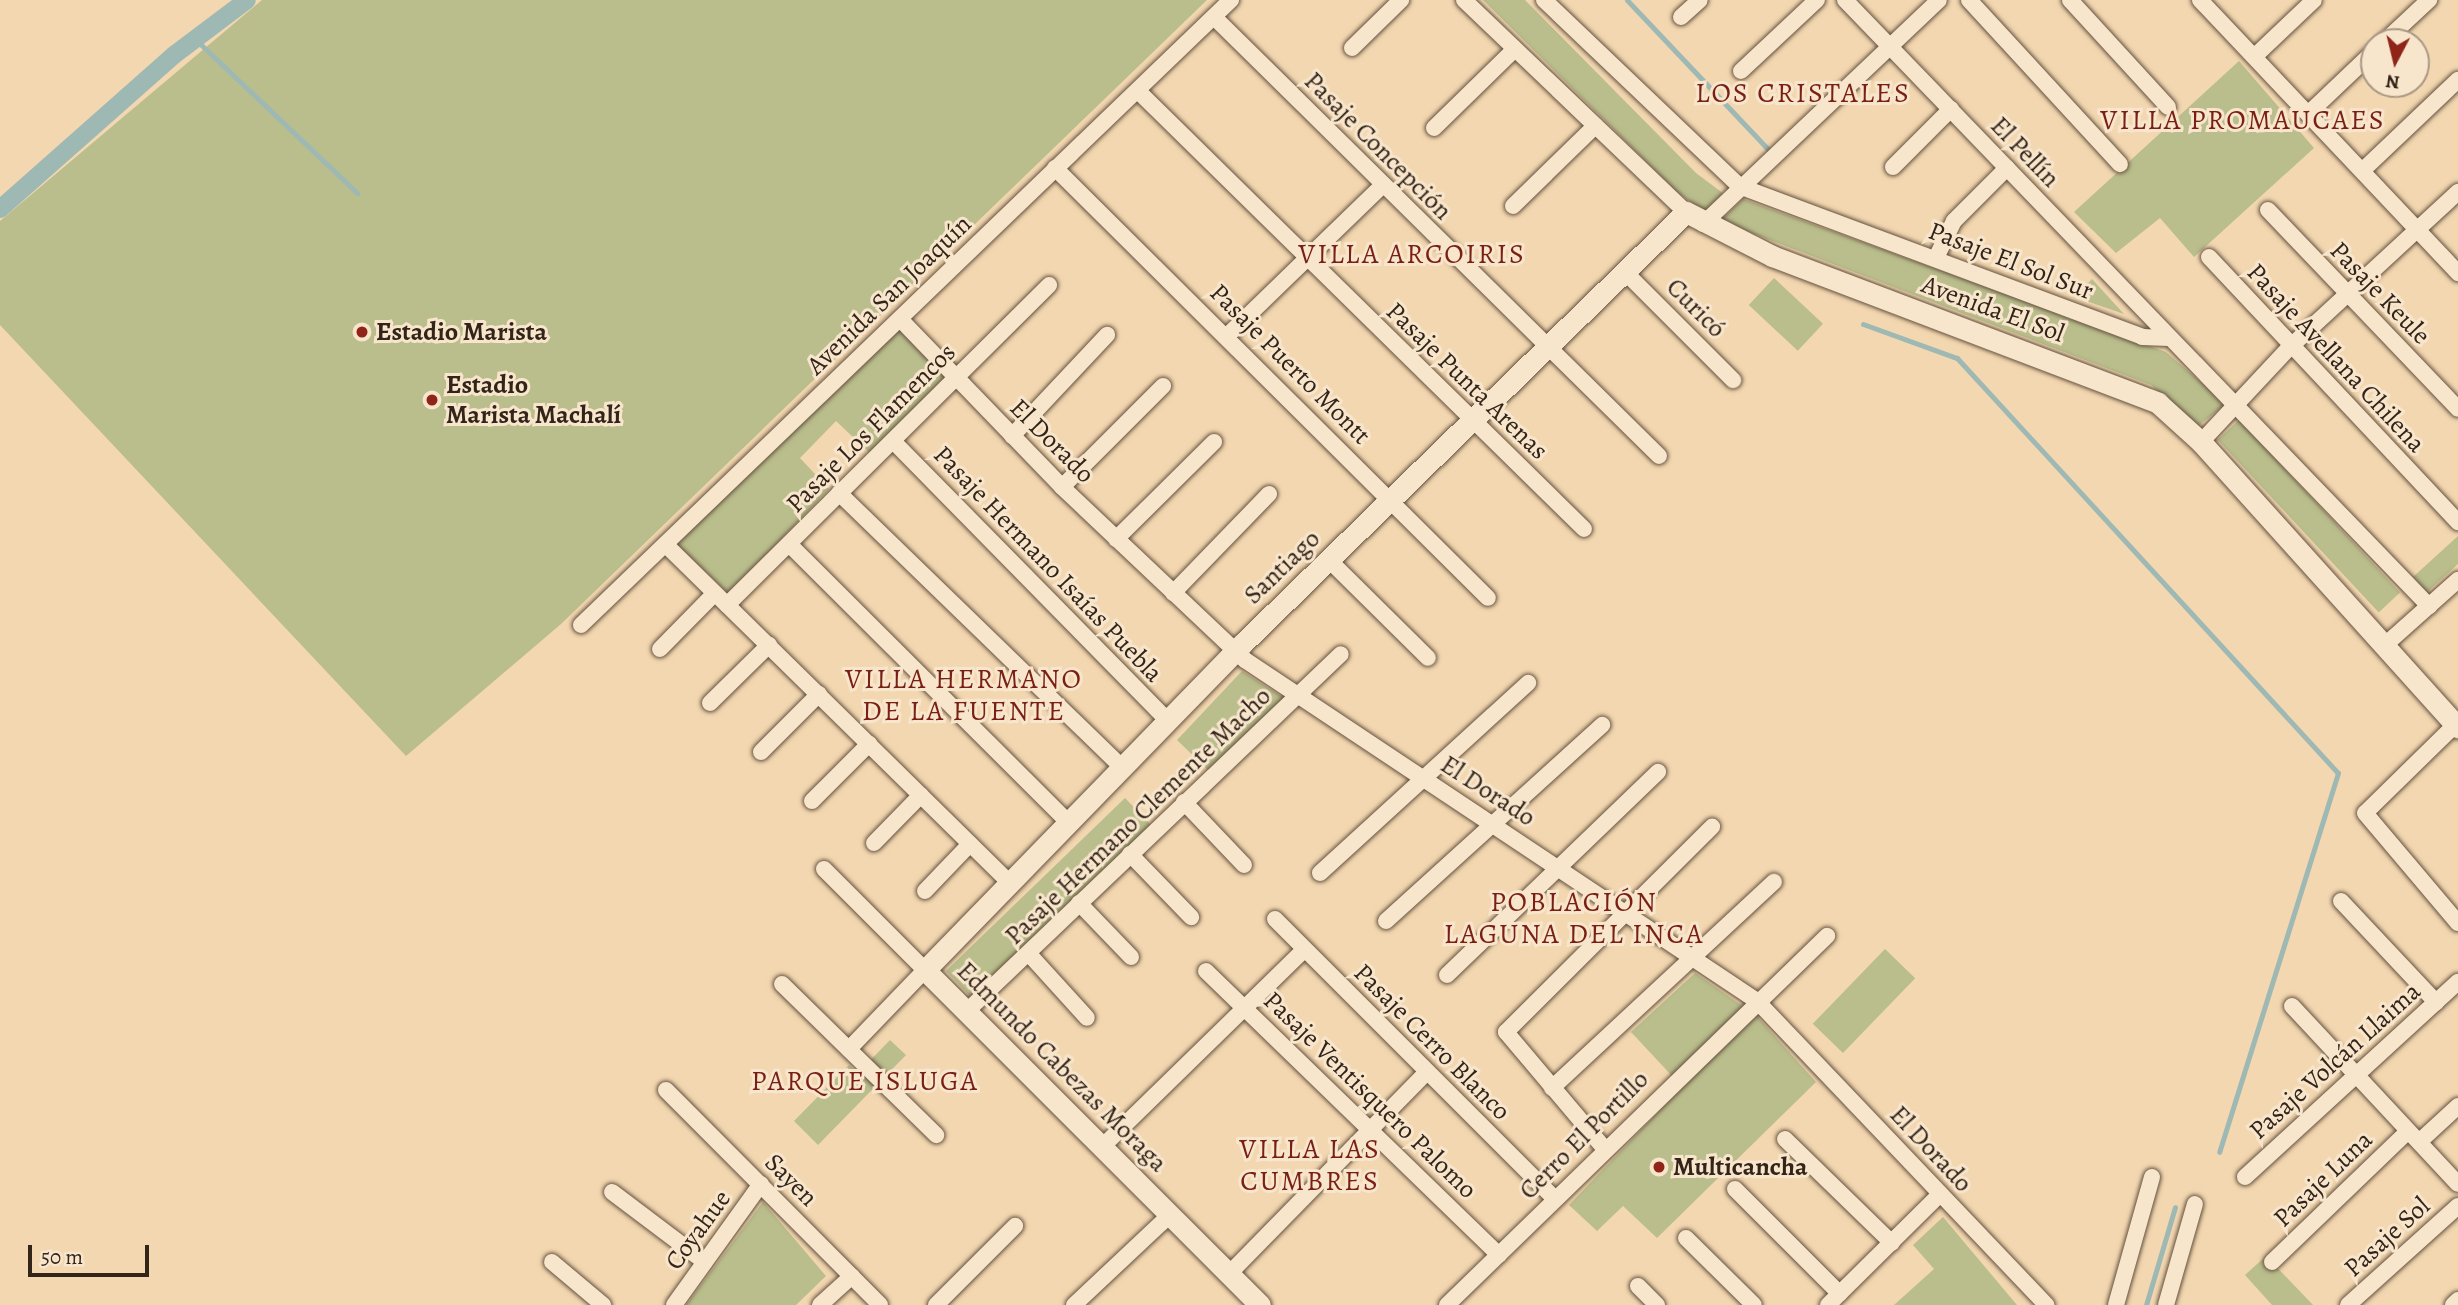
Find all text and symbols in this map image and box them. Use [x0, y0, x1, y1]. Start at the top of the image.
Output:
north arrow [2360, 28, 2430, 98]
street label: Pasaje Concepción [1298, 66, 1458, 226]
text: N [2384, 68, 2401, 96]
district label: LOS CRISTALES [1697, 76, 1909, 110]
district label: VILLA PROMAUCAES [2102, 103, 2384, 137]
street label: El Pellín [1984, 110, 2066, 194]
street label: Avenida San Joaquín [800, 209, 978, 381]
street label: Pasaje El Sol Sur [1924, 215, 2098, 307]
street label: Pasaje Keule [2323, 235, 2437, 351]
district label: VILLA ARCOIRIS [1300, 237, 1524, 271]
street label: Pasaje Avellana Chilena [2240, 257, 2432, 459]
street label: Avenida El Sol [1917, 269, 2069, 349]
street label: Curicó [1660, 272, 1732, 344]
street label: Pasaje Puerto Montt [1203, 277, 1377, 451]
street label: Pasaje Punta Arenas [1380, 296, 1554, 466]
place label: Estadio Marista [376, 316, 547, 348]
marker: Estadio Marista [354, 324, 370, 340]
street label: Pasaje Los Flamencos [780, 337, 962, 519]
place label: Estadio Marista Machalí [446, 369, 621, 430]
marker: Estadio Marista Machalí [424, 392, 440, 408]
street label: El Dorado [1003, 392, 1101, 490]
street label: Pasaje Hermano Isaías Puebla [927, 439, 1169, 689]
street label: Santiago [1237, 523, 1327, 611]
district label: VILLA HERMANO DE LA FUENTE [847, 662, 1081, 728]
street label: Pasaje Hermano Clemente Macho [999, 681, 1277, 951]
street label: El Dorado [1435, 749, 1541, 833]
district label: POBLACIÓN LAGUNA DEL INCA [1446, 885, 1702, 951]
street label: Edmundo Cabezas Moraga [950, 955, 1174, 1179]
street label: Pasaje Cerro Blanco [1347, 957, 1517, 1127]
street label: Pasaje Volcán Llaima [2243, 976, 2427, 1146]
street label: Pasaje Ventisquero Palomo [1257, 985, 1483, 1205]
district label: PARQUE ISLUGA [753, 1064, 977, 1098]
street label: Cerro El Portillo [1513, 1064, 1655, 1206]
street label: El Dorado [1883, 1099, 1979, 1199]
street label: Pasaje Luna [2267, 1124, 2379, 1234]
district label: VILLA LAS CUMBRES [1240, 1132, 1380, 1198]
street label: Sayen [758, 1147, 824, 1213]
place label: Multicancha [1673, 1151, 1808, 1183]
marker: Multicancha [1651, 1159, 1667, 1175]
street label: Coyahue [659, 1184, 737, 1276]
street label: Pasaje Sol [2338, 1190, 2436, 1284]
scale bar [32, 1232, 152, 1276]
text: 50 m [41, 1243, 83, 1271]

